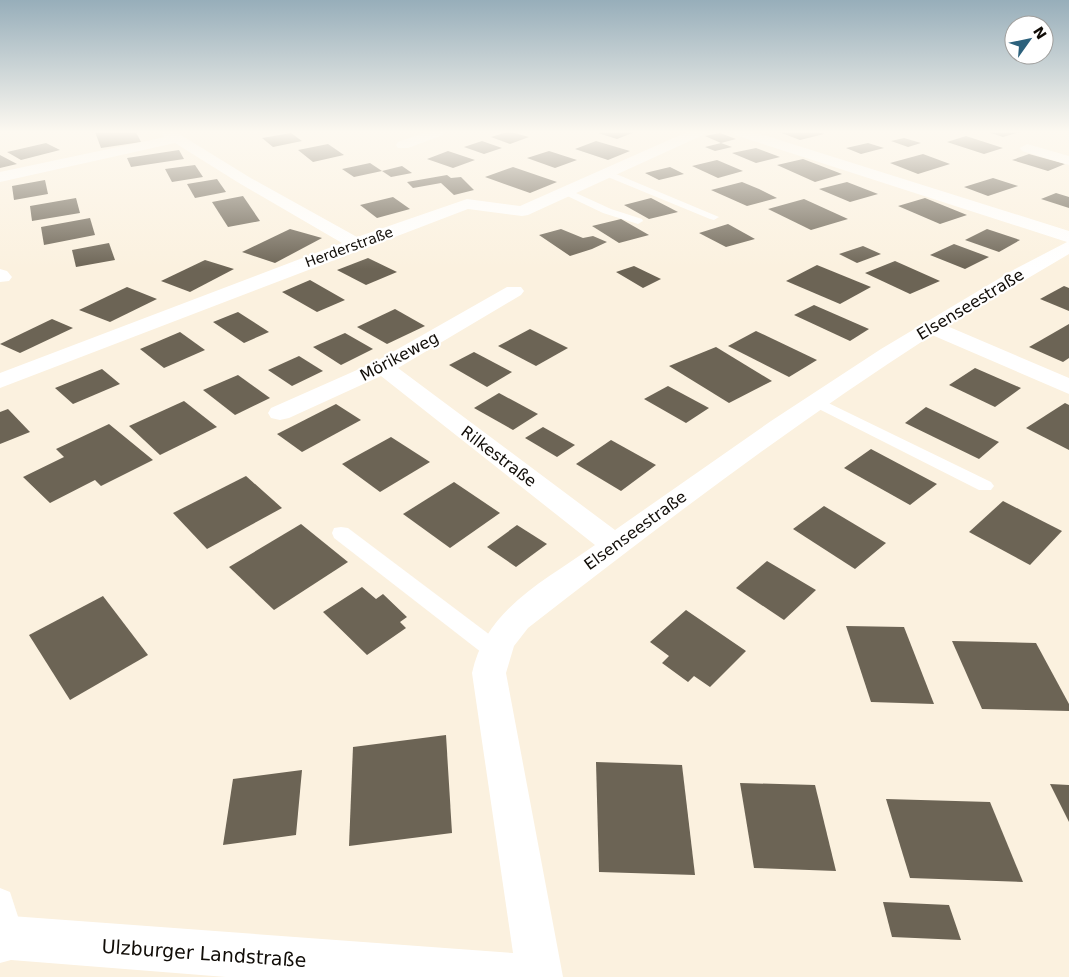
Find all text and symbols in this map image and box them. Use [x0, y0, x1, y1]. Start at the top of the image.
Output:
north arrow [1004, 15, 1054, 65]
text: N [1030, 24, 1050, 42]
street label: Herderstraße [303, 224, 395, 270]
street label: Elsenseestraße [913, 265, 1027, 344]
street label: Mörikeweg [357, 328, 442, 385]
street label: Rilkestraße [457, 422, 540, 491]
street label: Elsenseestraße [580, 487, 690, 574]
street label: Ulzburger Landstraße [101, 935, 307, 971]

